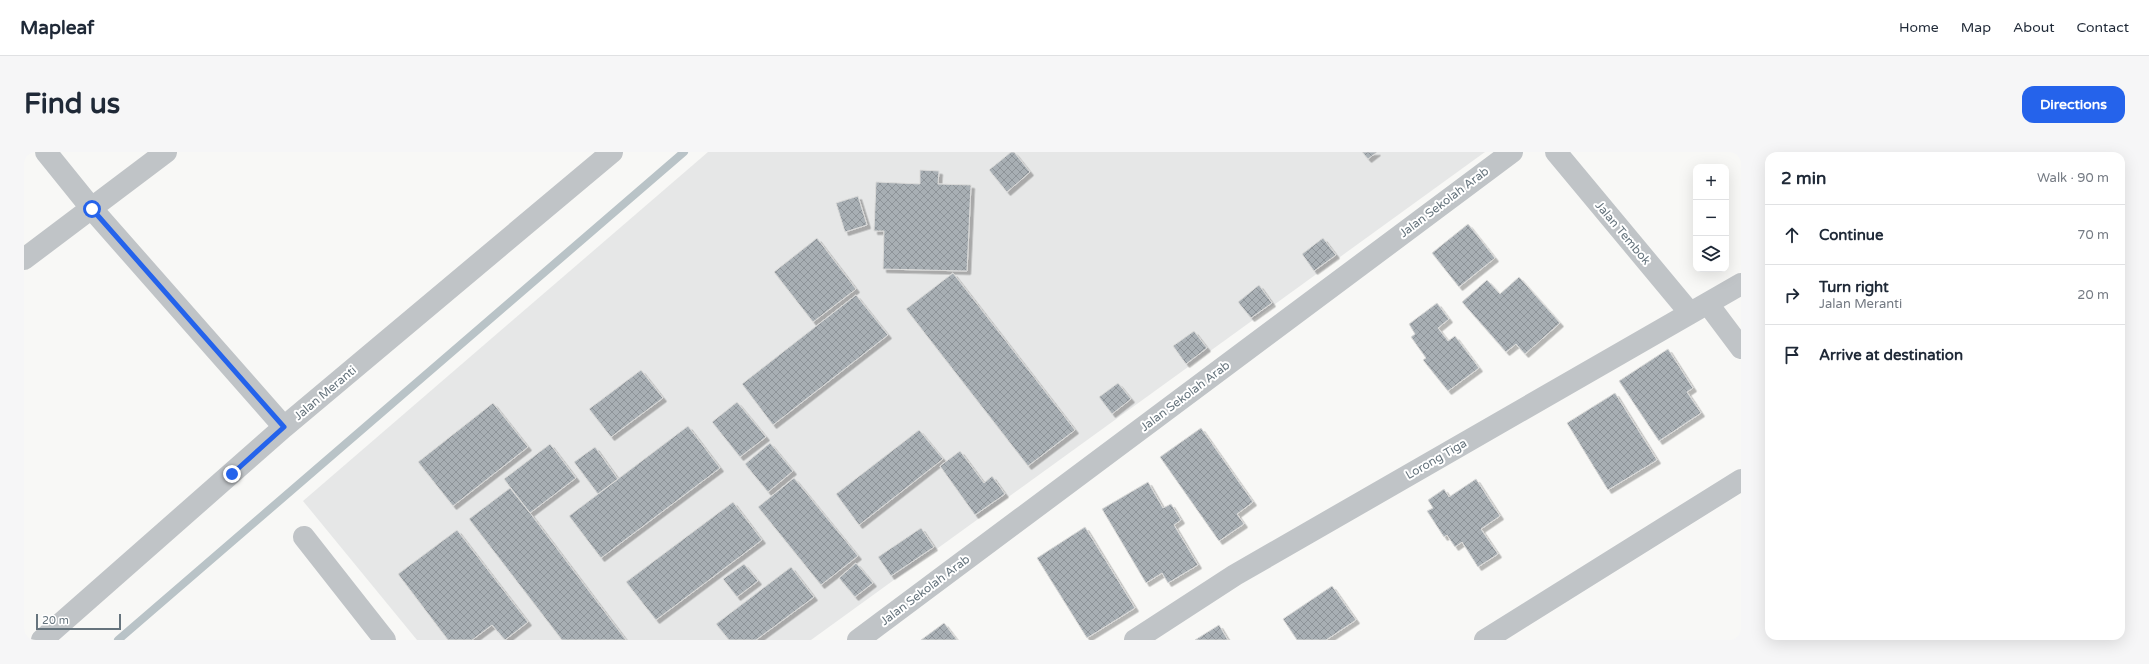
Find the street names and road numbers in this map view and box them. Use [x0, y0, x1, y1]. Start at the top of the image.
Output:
street label: Jalan Sekolah Arab [1397, 164, 1491, 240]
street label: Jalan Tembok [1592, 199, 1654, 268]
street label: Jalan Sekolah Arab [1138, 358, 1232, 434]
street label: Jalan Meranti [291, 363, 359, 423]
street label: Lorong Tiga [1403, 436, 1469, 482]
street label: Jalan Sekolah Arab [878, 552, 972, 628]

